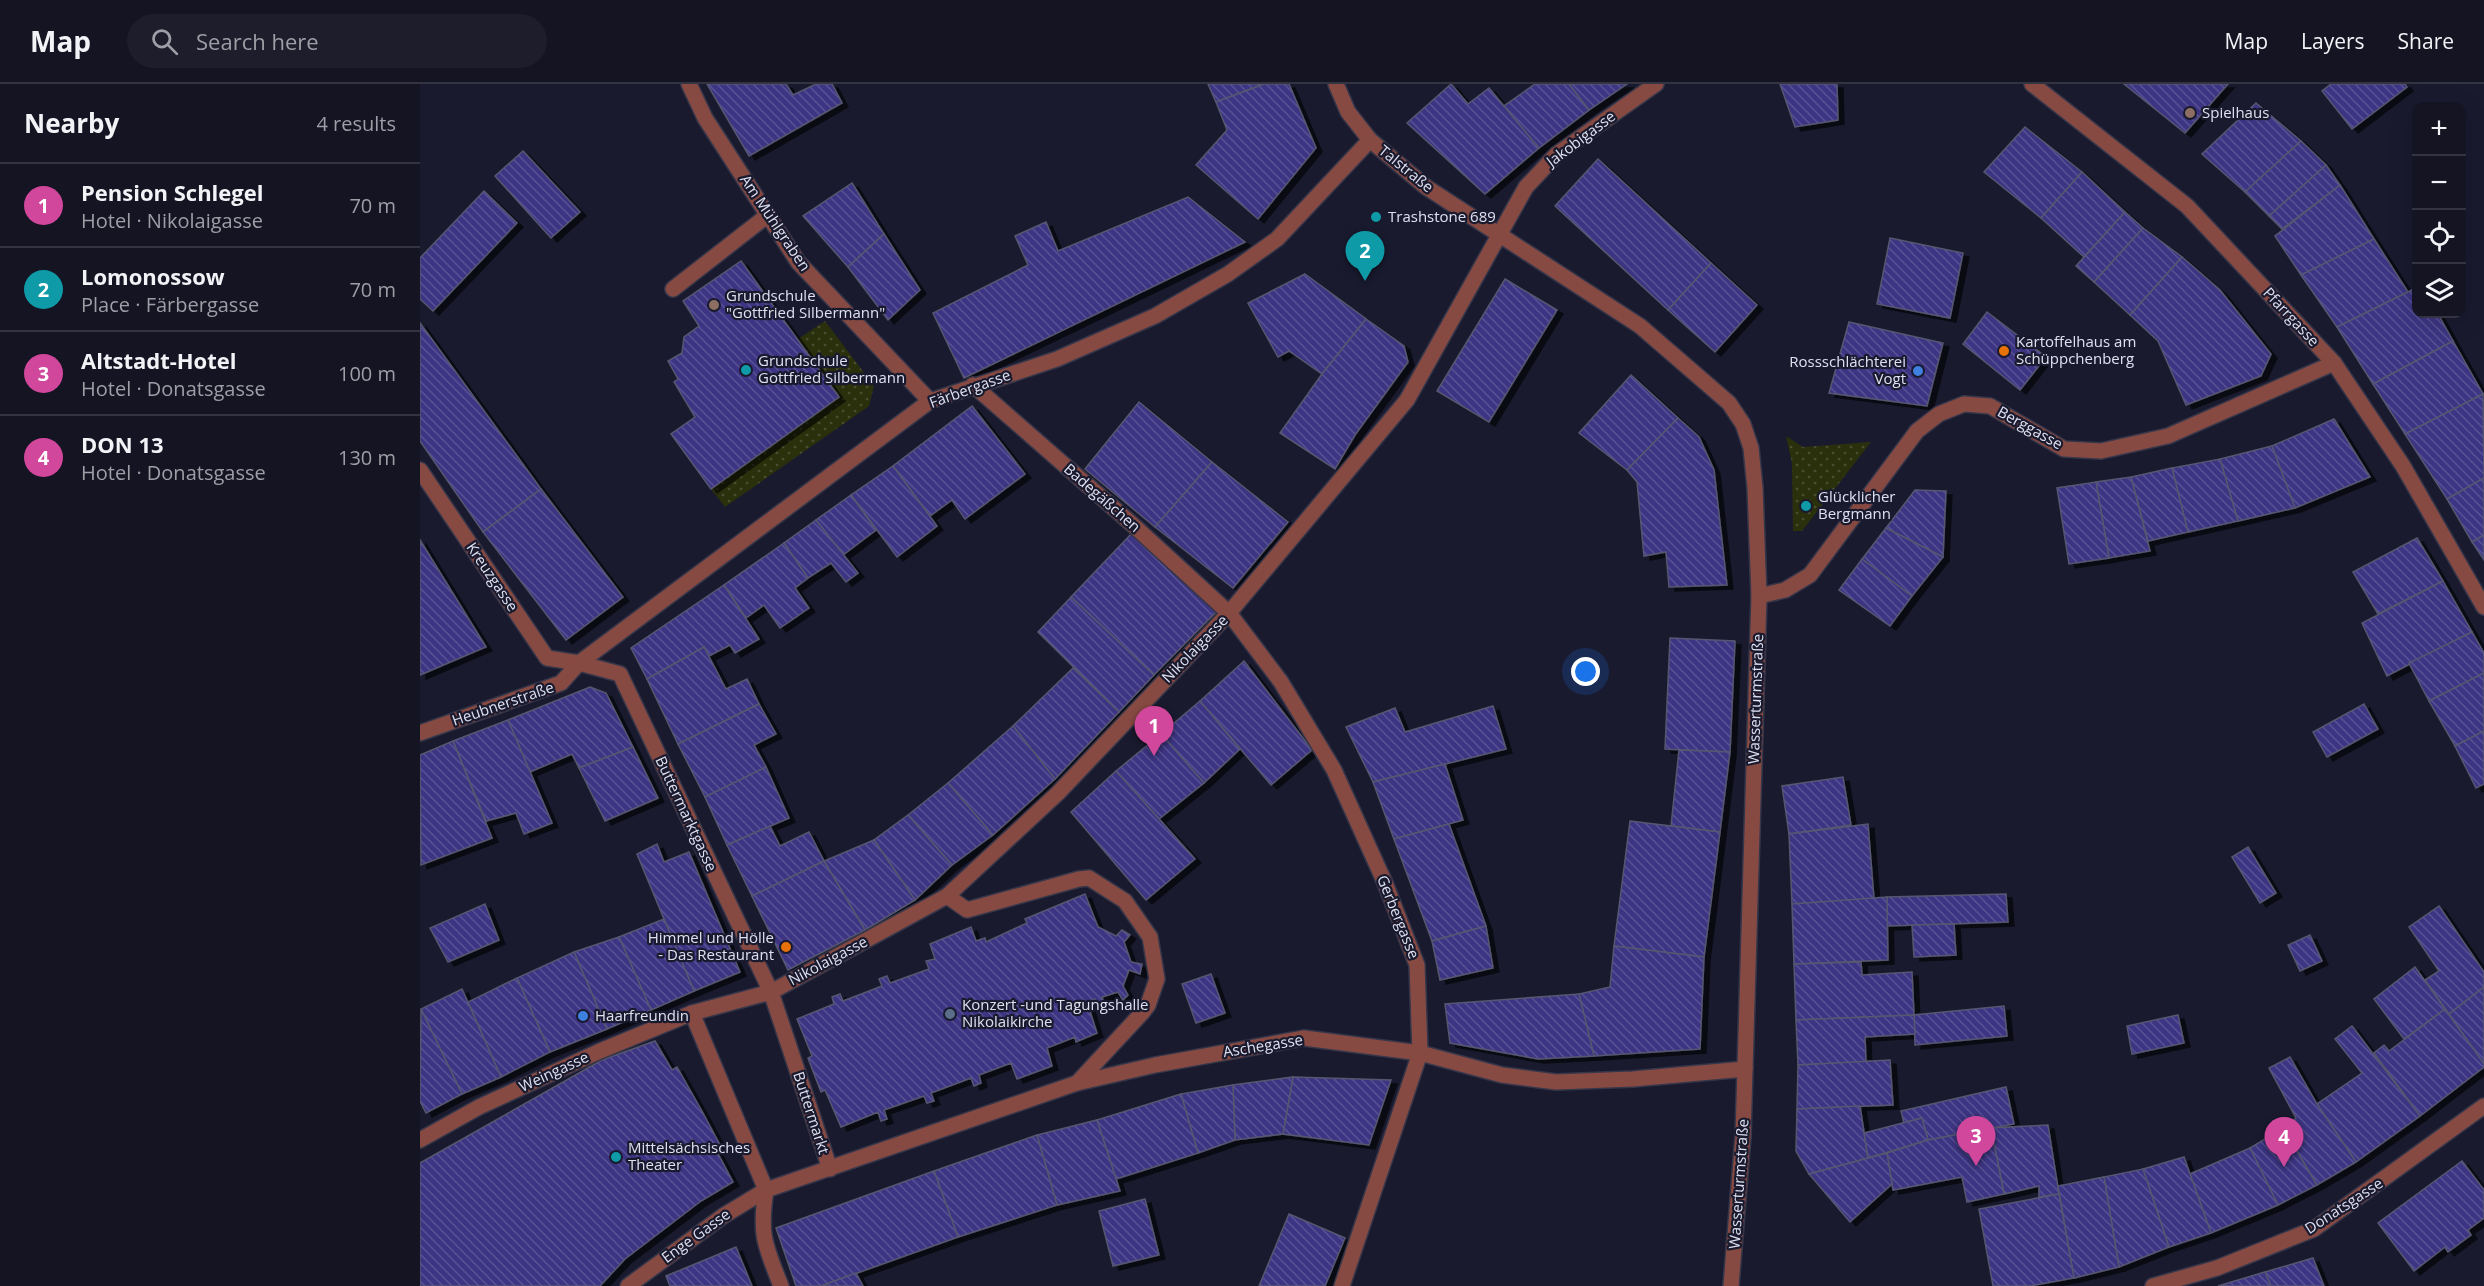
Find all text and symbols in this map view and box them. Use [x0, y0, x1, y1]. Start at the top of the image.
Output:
search box [127, 14, 547, 68]
text: Map [30, 22, 91, 60]
icon: search [148, 25, 181, 58]
text: Search here [196, 26, 319, 56]
text: Map [2225, 27, 2268, 55]
text: Layers [2301, 27, 2365, 55]
text: Share [2398, 27, 2454, 55]
place label: Spielhaus [2202, 102, 2269, 122]
map controls [2412, 102, 2466, 318]
button: + [2412, 102, 2466, 156]
text: Nearby [24, 105, 119, 141]
street label: Jakobigasse [1540, 106, 1619, 172]
marker: Spielhaus [2183, 106, 2197, 120]
text: 4 results [316, 110, 396, 137]
street label: Talstraße [1375, 140, 1438, 196]
button: − [2412, 156, 2466, 210]
street label: Am Mühlgraben [736, 170, 816, 275]
text: Pension Schlegel [81, 177, 263, 207]
text: 1 [38, 192, 49, 219]
text: 70 m [349, 192, 396, 219]
place label: Trashstone 689 [1388, 206, 1496, 226]
text: Hotel · Nikolaigasse [81, 207, 263, 234]
marker: Trashstone 689 [1369, 210, 1383, 224]
button: locate [2412, 210, 2466, 264]
pin: 2 [1346, 232, 1384, 281]
text: Lomonossow [81, 261, 225, 291]
button: layers [2412, 264, 2466, 318]
text: 2 [38, 276, 49, 303]
text: 70 m [349, 276, 396, 303]
street label: Pfarrgasse [2259, 282, 2324, 350]
place label: Grundschule "Gottfried Silbermann" [726, 285, 885, 322]
text: Place · Färbergasse [81, 291, 259, 318]
marker: Grundschule "Gottfried Silbermann" [707, 298, 721, 312]
place label: Kartoffelhaus am Schüppchenberg [2016, 331, 2136, 368]
marker: Kartoffelhaus am Schüppchenberg [1997, 344, 2011, 358]
text: Altstadt-Hotel [81, 345, 236, 375]
place label: Grundschule Gottfried Silbermann [758, 350, 905, 387]
place label: Rossschlächterei Vogt [1789, 351, 1906, 388]
text: 3 [38, 360, 49, 387]
text: 100 m [338, 360, 396, 387]
marker: Grundschule Gottfried Silbermann [739, 363, 753, 377]
street label: Färbergasse [926, 364, 1013, 412]
marker: Rossschlächterei Vogt [1911, 364, 1925, 378]
text: Hotel · Donatsgasse [81, 375, 266, 402]
street label: Berggasse [1994, 401, 2067, 453]
text: DON 13 [81, 429, 164, 459]
text: 4 [38, 444, 49, 471]
text: 130 m [338, 444, 396, 471]
street label: Badegäßchen [1060, 458, 1145, 536]
text: Hotel · Donatsgasse [81, 459, 266, 486]
place label: Glücklicher Bergmann [1818, 486, 1895, 523]
marker: Glücklicher Bergmann [1799, 499, 1813, 513]
street label: Kreuzgasse [462, 538, 523, 615]
street label: Nikolaigasse [1157, 610, 1232, 687]
street label: Wasserturmstraße [1743, 633, 1767, 764]
your location [1571, 657, 1600, 686]
street label: Heubnerstraße [449, 676, 556, 730]
pin: 1 [1134, 706, 1174, 756]
street label: Buttermarktgasse [651, 753, 722, 874]
street label: Gerbergasse [1373, 872, 1425, 961]
place label: Himmel und Hölle - Das Restaurant [648, 927, 774, 964]
street label: Nikolaigasse [784, 931, 871, 989]
marker: Himmel und Hölle - Das Restaurant [779, 940, 793, 954]
place label: Konzert -und Tagungshalle Nikolaikirche [962, 994, 1149, 1031]
place label: Haarfreundin [595, 1005, 689, 1025]
marker: Konzert -und Tagungshalle Nikolaikirche [943, 1007, 957, 1021]
marker: Haarfreundin [576, 1009, 590, 1023]
street label: Aschegasse [1221, 1029, 1304, 1061]
street label: Weingasse [516, 1046, 592, 1096]
street label: Buttermarkt [789, 1069, 835, 1157]
pin: 3 [1956, 1116, 1996, 1166]
street label: Wasserturmstraße [1723, 1118, 1753, 1250]
pin: 4 [2264, 1118, 2304, 1167]
place label: Mittelsächsisches Theater [628, 1137, 750, 1174]
marker: Mittelsächsisches Theater [609, 1150, 623, 1164]
street label: Donatsgasse [2301, 1172, 2386, 1238]
street label: Enge Gasse [657, 1204, 734, 1267]

